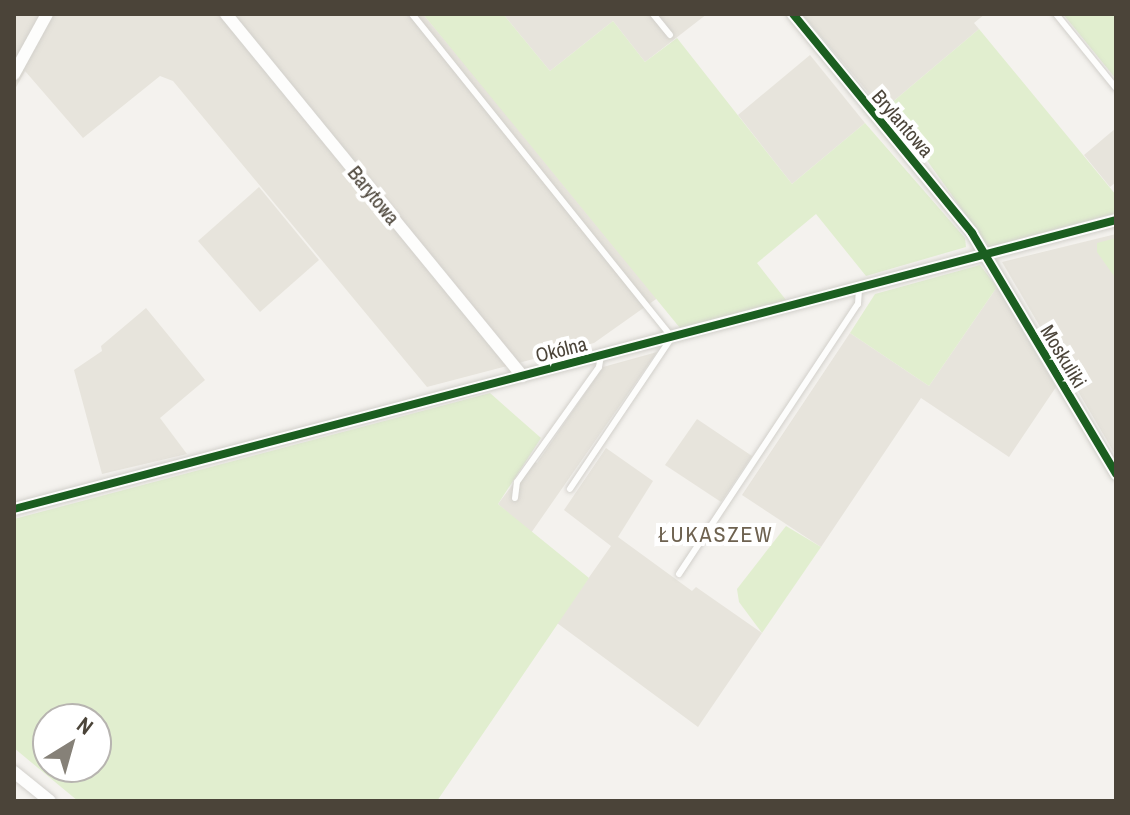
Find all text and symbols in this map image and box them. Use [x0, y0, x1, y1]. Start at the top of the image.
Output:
street label: Brylantowa [867, 85, 939, 161]
street label: Barytowa [343, 161, 405, 229]
street label: Moskuliki [1036, 320, 1092, 392]
street label: Okólna [533, 331, 589, 367]
district label: ŁUKASZEW [658, 522, 774, 548]
north arrow [32, 703, 112, 783]
text: N [71, 710, 99, 741]

